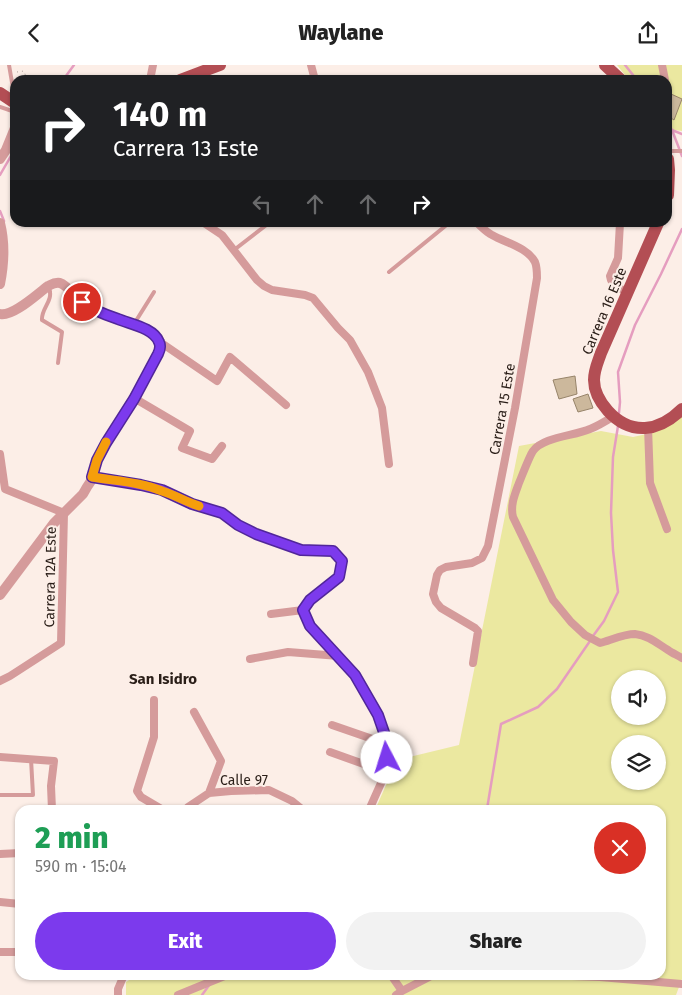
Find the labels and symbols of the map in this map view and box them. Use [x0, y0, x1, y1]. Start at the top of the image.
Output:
street label: Carrera 16 Este [578, 265, 631, 357]
pin [61, 281, 103, 323]
street label: Carrera 15 Este [486, 362, 519, 456]
street label: Carrera 12A Este [41, 527, 60, 628]
district label: San Isidro [129, 670, 197, 688]
position arrow [360, 731, 412, 783]
street label: Calle 97 [220, 772, 268, 789]

